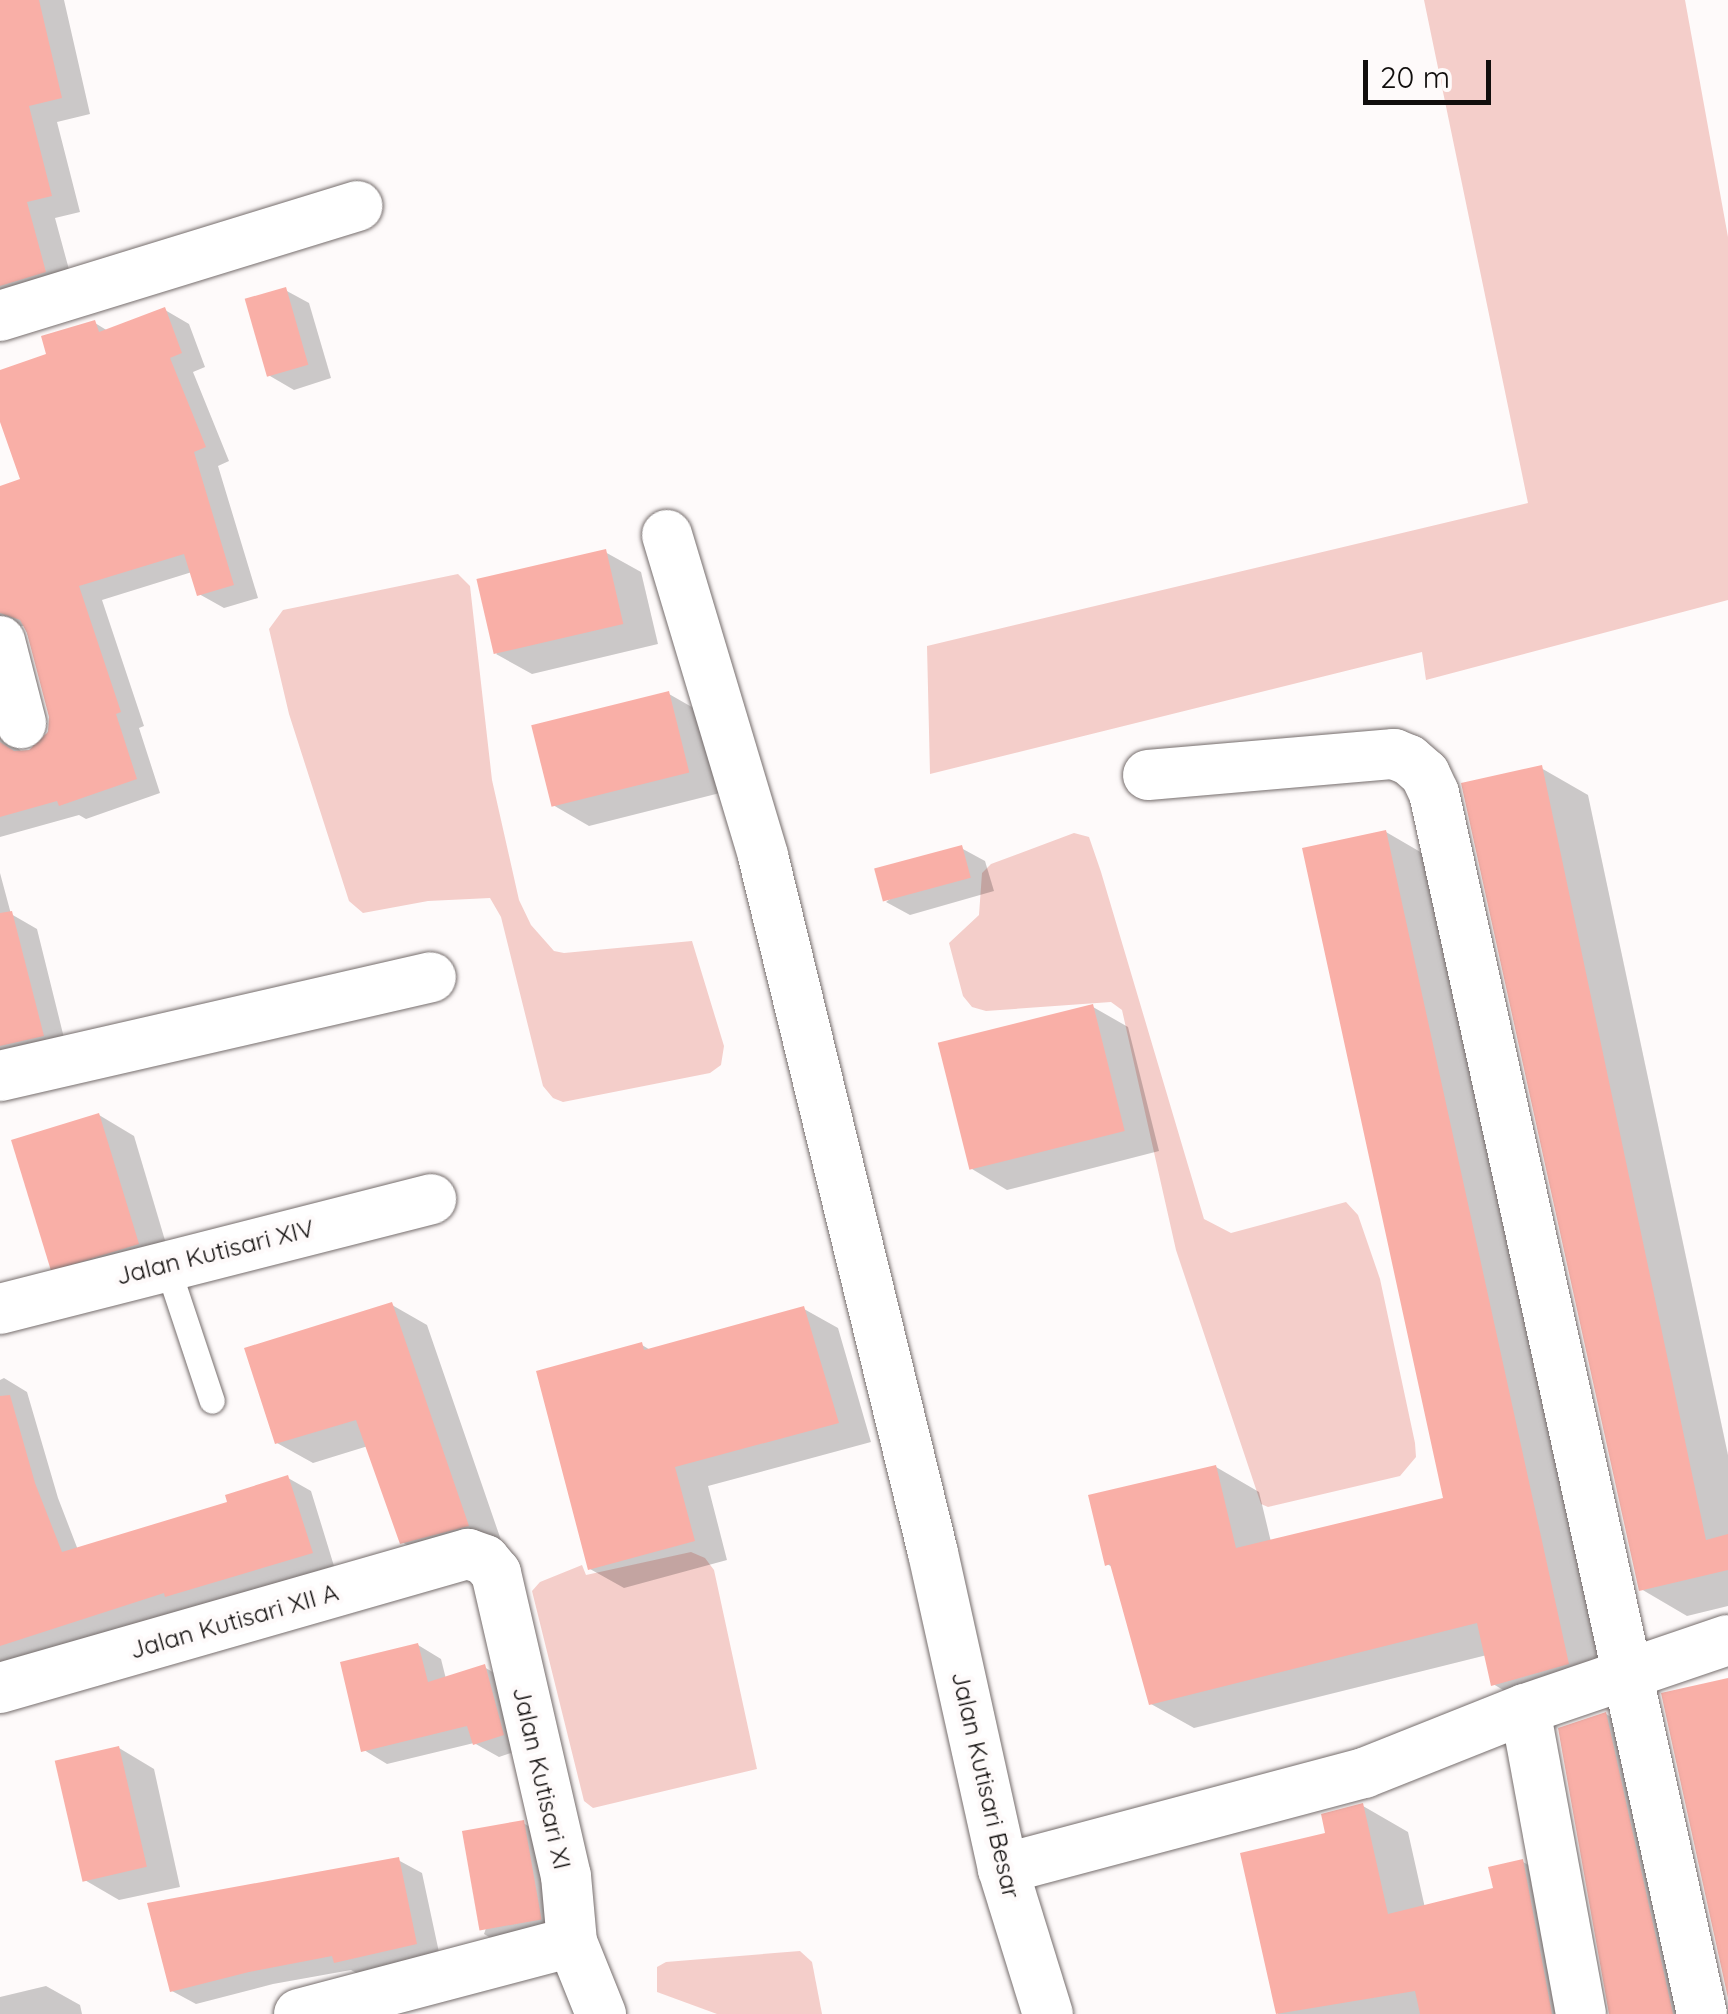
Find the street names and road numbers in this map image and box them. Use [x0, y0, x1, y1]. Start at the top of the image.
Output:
street label: Jalan Kutisari XIV [113, 1213, 317, 1291]
street label: Jalan Kutisari XII A [126, 1577, 342, 1665]
street label: Jalan Kutisari Besar [945, 1669, 1027, 1901]
street label: Jalan Kutisari XI [506, 1684, 578, 1872]

